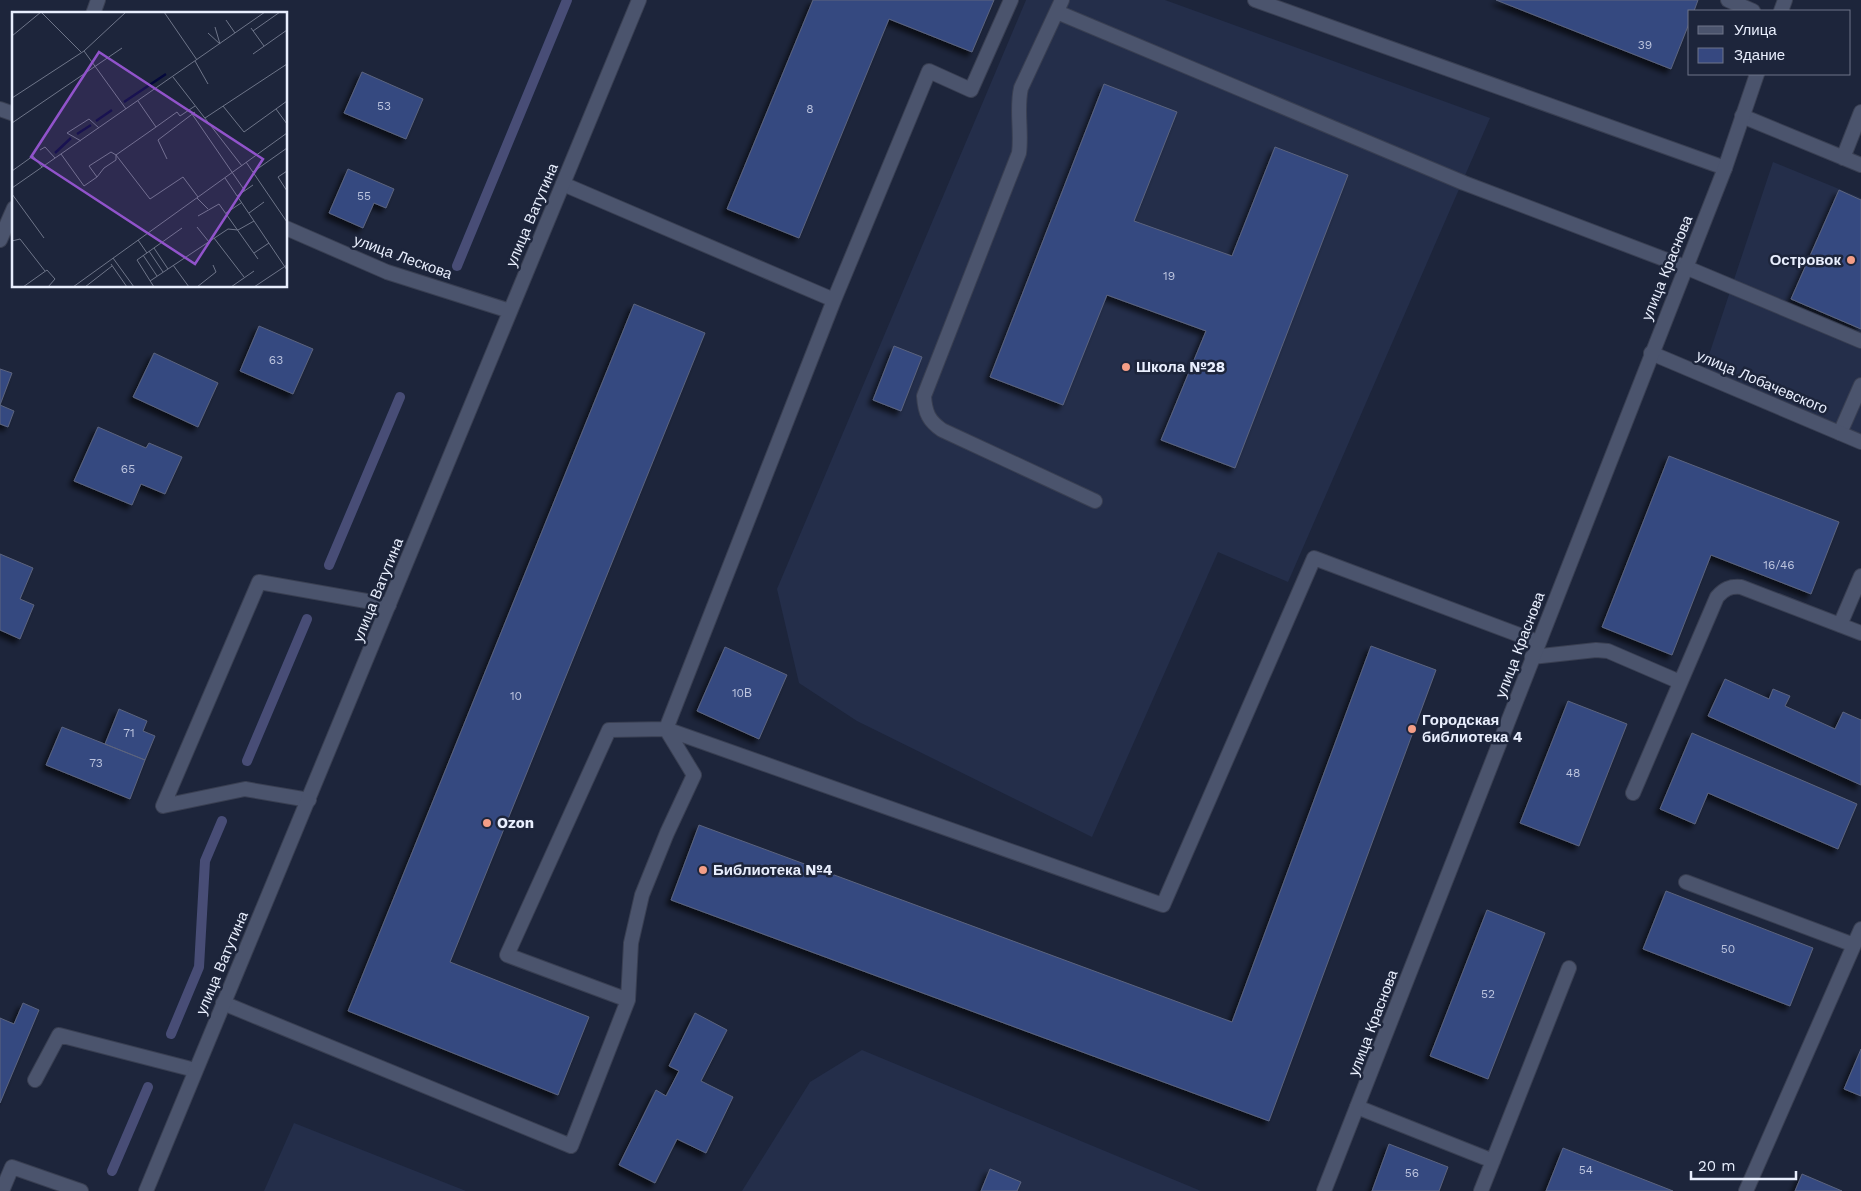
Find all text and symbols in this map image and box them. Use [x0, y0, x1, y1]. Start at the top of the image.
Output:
legend [1688, 10, 1851, 75]
inset map [12, 12, 288, 288]
text: Улица [1734, 21, 1777, 39]
house number: 39 [1638, 38, 1652, 52]
text: Здание [1734, 46, 1785, 64]
house number: 53 [377, 99, 391, 113]
house number: 8 [806, 102, 814, 116]
street label: улица Ватутина [502, 160, 562, 270]
house number: 55 [357, 189, 371, 203]
street label: улица Краснова [1638, 212, 1697, 323]
street label: улица Лескова [351, 231, 455, 283]
place label: Островок [1770, 251, 1841, 269]
marker: Островок [1845, 254, 1857, 266]
house number: 19 [1163, 269, 1175, 283]
street label: улица Лобачевского [1694, 346, 1830, 418]
house number: 63 [269, 353, 283, 367]
place label: Школа №28 [1136, 358, 1225, 376]
marker: Школа №28 [1120, 361, 1132, 373]
house number: 65 [121, 462, 135, 476]
street label: улица Ватутина [349, 535, 407, 645]
house number: 16/46 [1763, 558, 1795, 572]
street label: улица Краснова [1492, 589, 1549, 701]
house number: 10В [732, 686, 752, 700]
house number: 10 [510, 689, 522, 703]
place label: Городская библиотека 4 [1422, 711, 1523, 746]
marker: Городская библиотека 4 [1406, 723, 1418, 735]
house number: 71 [123, 726, 135, 740]
house number: 73 [89, 756, 103, 770]
house number: 48 [1566, 766, 1580, 780]
place label: Ozon [497, 814, 534, 832]
marker: Ozon [481, 817, 493, 829]
place label: Библиотека №4 [713, 861, 833, 879]
marker: Библиотека №4 [697, 864, 709, 876]
street label: улица Ватутина [192, 908, 252, 1018]
house number: 50 [1721, 942, 1735, 956]
street label: улица Краснова [1345, 967, 1402, 1079]
house number: 52 [1481, 987, 1495, 1001]
scale bar [1691, 1148, 1796, 1180]
text: 20 m [1698, 1157, 1736, 1175]
house number: 54 [1579, 1163, 1593, 1177]
house number: 56 [1405, 1166, 1419, 1180]

